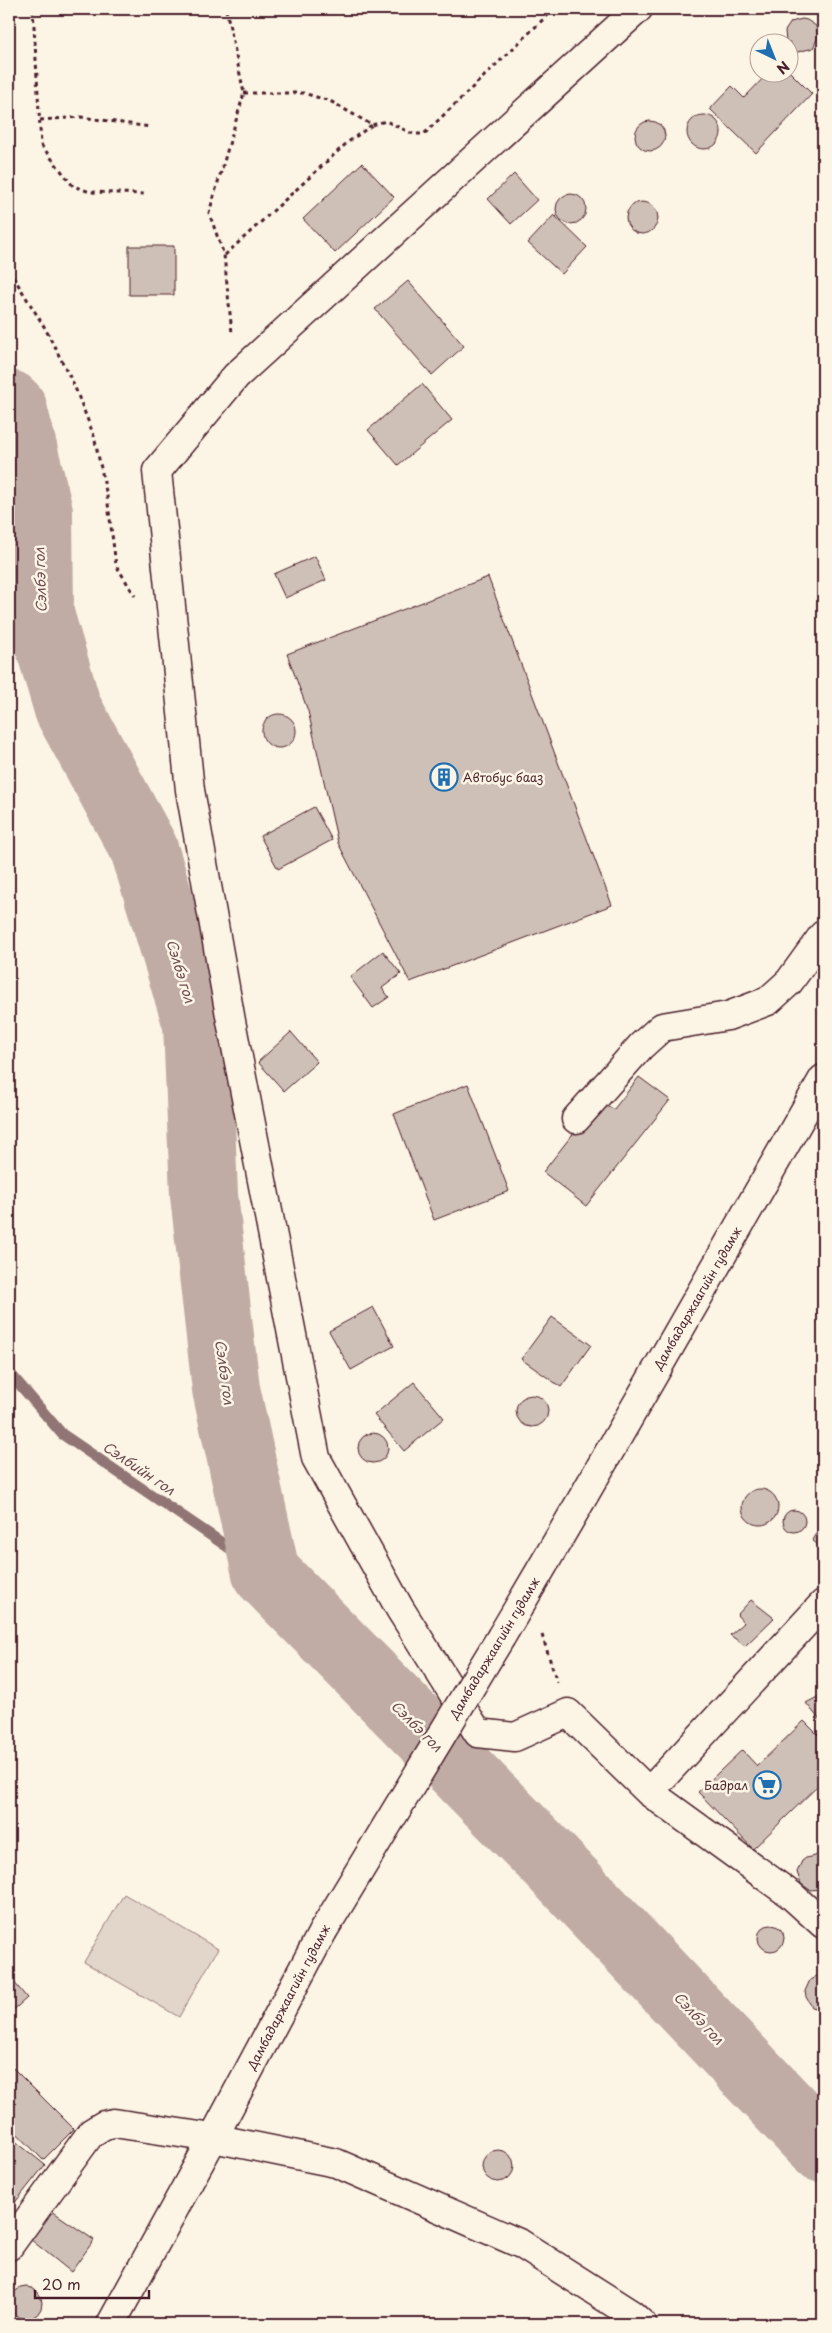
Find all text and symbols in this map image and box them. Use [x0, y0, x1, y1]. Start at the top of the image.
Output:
north arrow [750, 32, 800, 82]
text: N [772, 56, 794, 79]
water label: Сэлбэ гол [28, 547, 52, 613]
building icon: Автобус бааз [429, 762, 459, 792]
place label: Автобус бааз [463, 768, 543, 786]
water label: Сэлбэ гол [161, 937, 201, 1005]
street label: Дамбадаржаагийн гудамж [648, 1223, 745, 1374]
water label: Сэлбэ гол [210, 1338, 240, 1406]
water label: Сэлбийн гол [99, 1436, 179, 1500]
street label: Дамбадаржаагийн гудамж [444, 1574, 544, 1723]
water label: Сэлбэ гол [386, 1695, 448, 1757]
supermarket icon: Бадрал [752, 1770, 782, 1800]
place label: Бадрал [704, 1776, 748, 1794]
street label: Дамбадаржаагийн гудамж [242, 1921, 334, 2074]
water label: Сэлбэ гол [669, 1987, 729, 2049]
scale bar [35, 2268, 149, 2300]
text: 20 m [42, 2272, 81, 2295]

